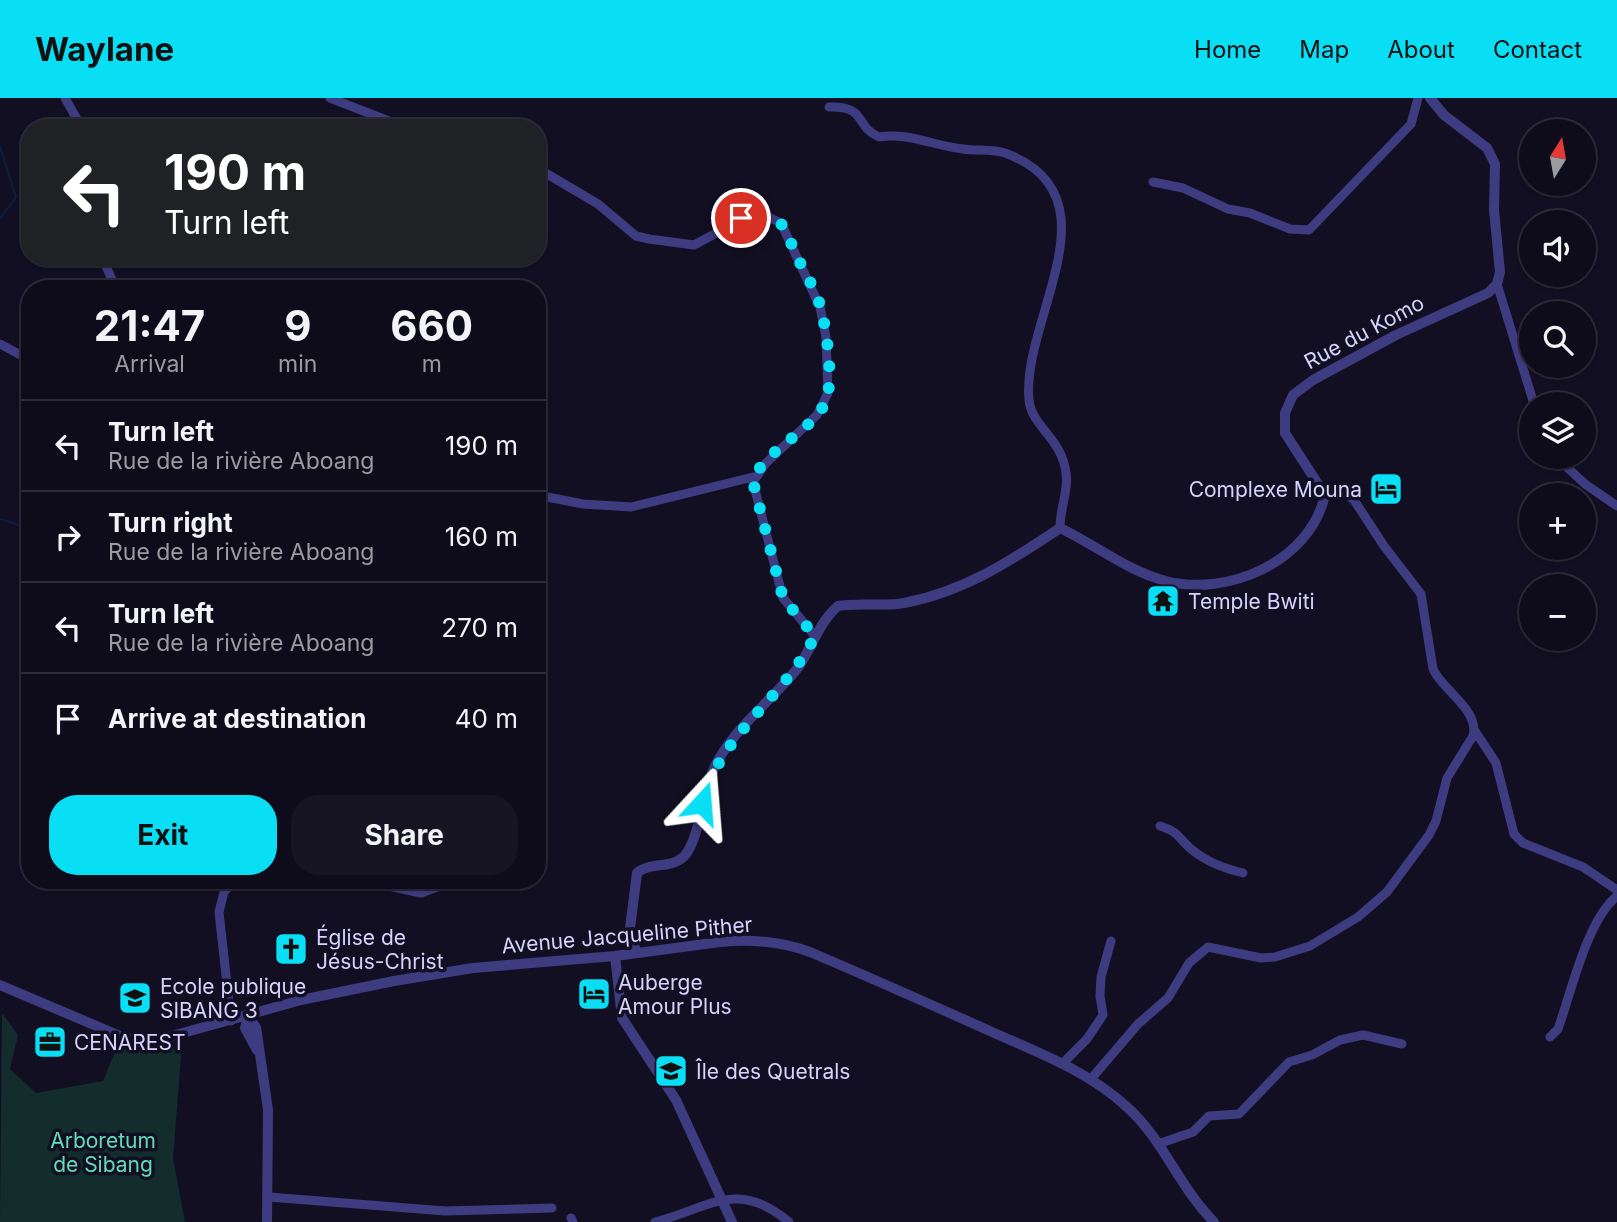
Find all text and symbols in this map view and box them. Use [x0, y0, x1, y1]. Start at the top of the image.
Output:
text: Waylane [35, 29, 174, 69]
text: Home [1194, 35, 1261, 64]
text: Map [1299, 35, 1349, 64]
text: About [1387, 35, 1455, 64]
text: Contact [1493, 35, 1582, 64]
north arrow [1519, 119, 1596, 196]
map controls [1519, 119, 1596, 651]
text: 190 m [164, 143, 306, 202]
icon: left [49, 147, 140, 238]
pin [711, 188, 771, 248]
icon: arrive [722, 199, 760, 237]
text: Turn left [164, 203, 289, 242]
button: sound [1519, 210, 1596, 287]
street label: Rue du Komo [1300, 290, 1428, 374]
text: 21:47 [94, 300, 205, 351]
text: 9 [284, 300, 311, 351]
text: 660 [390, 300, 473, 351]
button: search [1519, 301, 1596, 378]
text: Arrival [114, 350, 185, 378]
text: min [278, 350, 317, 378]
text: m [422, 350, 442, 378]
button: layers [1519, 392, 1596, 469]
text: Turn left [108, 416, 214, 447]
icon: left [49, 427, 87, 465]
text: 190 m [445, 430, 518, 461]
text: Rue de la rivière Aboang [108, 447, 374, 475]
hotel icon: Complexe Mouna [1367, 470, 1405, 508]
place label: Complexe Mouna [1189, 477, 1362, 502]
button: + [1519, 483, 1596, 560]
text: Turn right [108, 507, 233, 538]
icon: right [49, 518, 87, 556]
text: 160 m [445, 521, 518, 552]
text: Rue de la rivière Aboang [108, 538, 374, 566]
button: − [1519, 574, 1596, 651]
temple icon: Temple Bwiti [1144, 582, 1182, 620]
place label: Temple Bwiti [1188, 589, 1315, 614]
text: Turn left [108, 598, 214, 629]
icon: left [49, 609, 87, 647]
text: 270 m [441, 612, 518, 643]
text: Rue de la rivière Aboang [108, 629, 374, 657]
icon: arrive [49, 700, 87, 738]
text: Arrive at destination [108, 703, 367, 734]
text: 40 m [455, 703, 518, 734]
position arrow [665, 766, 739, 840]
button: Exit [49, 795, 277, 875]
button: Share [291, 795, 518, 875]
street label: Avenue Jacqueline Pither [501, 912, 754, 958]
place label: Église de Jésus-Christ [316, 924, 444, 974]
church icon: Église de Jésus-Christ [272, 930, 310, 968]
place label: Auberge Amour Plus [618, 970, 732, 1019]
place label: Ecole publique SIBANG 3 [160, 974, 306, 1023]
hotel icon: Auberge Amour Plus [575, 975, 613, 1013]
school or university icon: Ecole publique SIBANG 3 [116, 979, 154, 1017]
office icon: CENAREST [31, 1023, 69, 1061]
place label: CENAREST [74, 1030, 185, 1055]
school or university icon: Île des Quetrals [652, 1052, 690, 1090]
place label: Île des Quetrals [695, 1058, 850, 1084]
park label: Arboretum de Sibang [50, 1128, 156, 1177]

